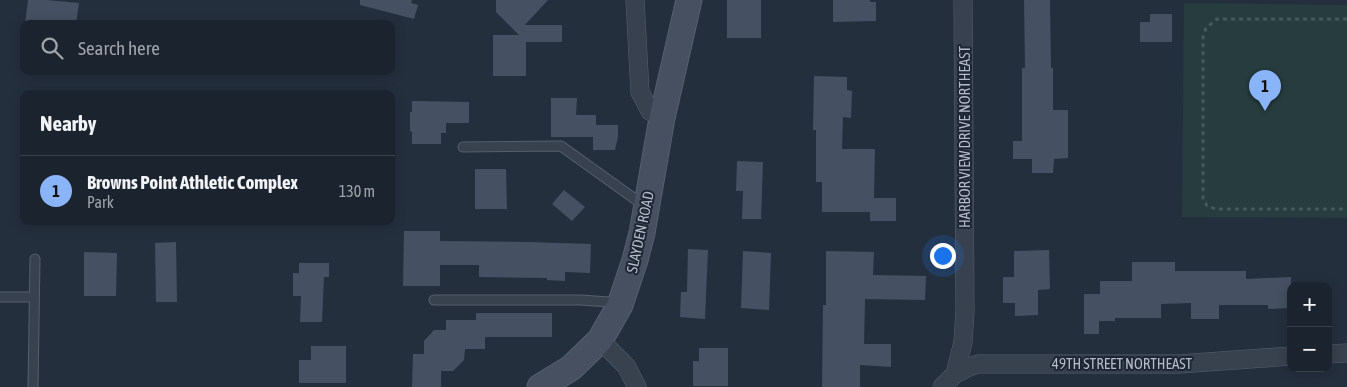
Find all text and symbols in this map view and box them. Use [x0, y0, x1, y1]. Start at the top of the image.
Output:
search box [20, 20, 395, 75]
icon: search [38, 34, 66, 62]
text: Search here [78, 37, 160, 59]
street label: HARBOR VIEW DRIVE NORTHEAST [956, 46, 973, 228]
pin: 1 [1249, 70, 1281, 111]
text: Nearby [40, 111, 96, 135]
text: Browns Point Athletic Complex [87, 171, 298, 193]
text: 1 [52, 182, 60, 200]
text: 130 m [339, 182, 375, 200]
street label: SLAYDEN ROAD [623, 190, 657, 274]
text: Park [87, 193, 114, 211]
your location [930, 243, 956, 269]
map controls [1287, 282, 1332, 372]
button: + [1287, 282, 1332, 327]
button: − [1287, 327, 1332, 372]
street label: 49TH STREET NORTHEAST [1052, 355, 1193, 372]

